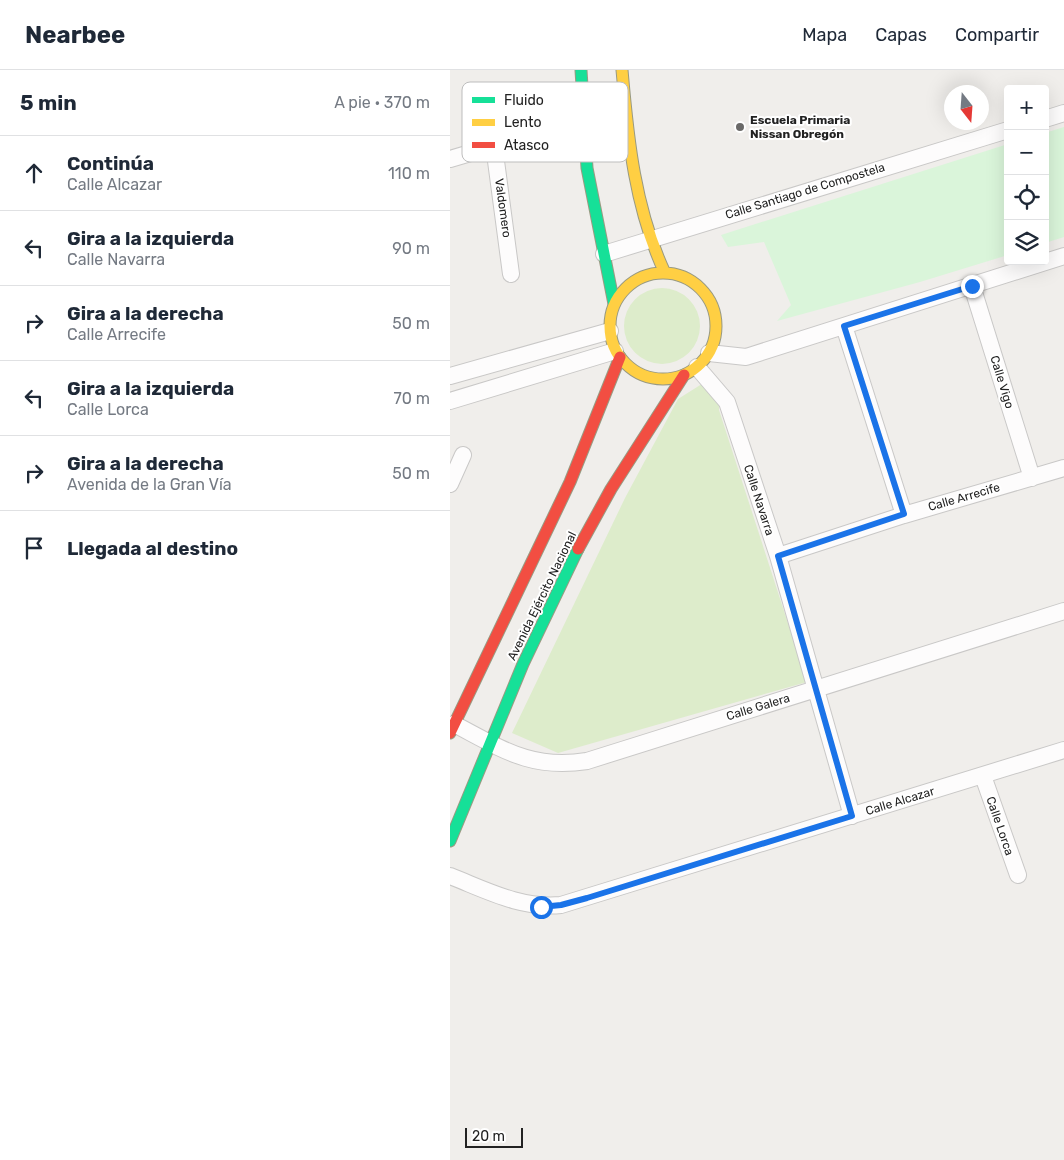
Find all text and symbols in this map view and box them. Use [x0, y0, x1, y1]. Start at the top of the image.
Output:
text: Nearbee [25, 21, 125, 49]
text: Mapa [802, 24, 847, 46]
text: Capas [875, 24, 927, 46]
text: Compartir [955, 24, 1039, 46]
legend [462, 82, 628, 162]
north arrow [944, 85, 989, 130]
map controls [1004, 85, 1049, 265]
button: + [1004, 85, 1049, 130]
text: 5 min [20, 90, 77, 115]
text: Fluido [504, 92, 544, 109]
text: A pie · 370 m [334, 93, 430, 112]
place label: Escuela Primaria Nissan Obregón [750, 113, 850, 141]
text: Lento [504, 114, 541, 131]
marker: Escuela Primaria Nissan Obregón [734, 121, 746, 133]
button: − [1004, 130, 1049, 175]
text: Atasco [504, 137, 549, 154]
text: Continúa [67, 152, 154, 175]
icon: ahead [20, 159, 48, 187]
street label: Calle Santiago de Compostela [724, 160, 886, 222]
text: 110 m [388, 164, 430, 183]
text: Calle Alcazar [67, 175, 162, 194]
button: locate [1004, 175, 1049, 220]
street label: Valdomero [492, 178, 514, 239]
button: layers [1004, 220, 1049, 265]
text: Gira a la izquierda [67, 227, 234, 250]
icon: left [20, 234, 48, 262]
text: 90 m [392, 239, 430, 258]
text: Calle Navarra [67, 250, 165, 269]
route end [961, 275, 984, 298]
text: Gira a la derecha [67, 302, 224, 325]
icon: right [20, 309, 48, 337]
text: 50 m [392, 314, 430, 333]
text: Calle Arrecife [67, 325, 166, 344]
street label: Calle Vigo [987, 354, 1017, 410]
text: Gira a la izquierda [67, 377, 234, 400]
icon: left [20, 384, 48, 412]
text: 70 m [393, 389, 430, 408]
text: Calle Lorca [67, 400, 149, 419]
text: Gira a la derecha [67, 452, 224, 475]
icon: right [20, 459, 48, 487]
street label: Calle Navarra [741, 463, 777, 537]
text: 50 m [392, 464, 430, 483]
text: Avenida de la Gran Vía [67, 475, 232, 494]
street label: Calle Arrecife [926, 480, 1002, 514]
street label: Avenida Ejército Nacional [505, 529, 579, 663]
icon: arrive [20, 534, 48, 562]
text: Llegada al destino [67, 537, 238, 560]
street label: Calle Galera [725, 691, 791, 723]
street label: Calle Alcazar [864, 784, 937, 818]
street label: Calle Lorca [983, 795, 1017, 857]
route start [530, 896, 553, 919]
scale bar [465, 1125, 522, 1148]
text: 20 m [472, 1128, 505, 1145]

